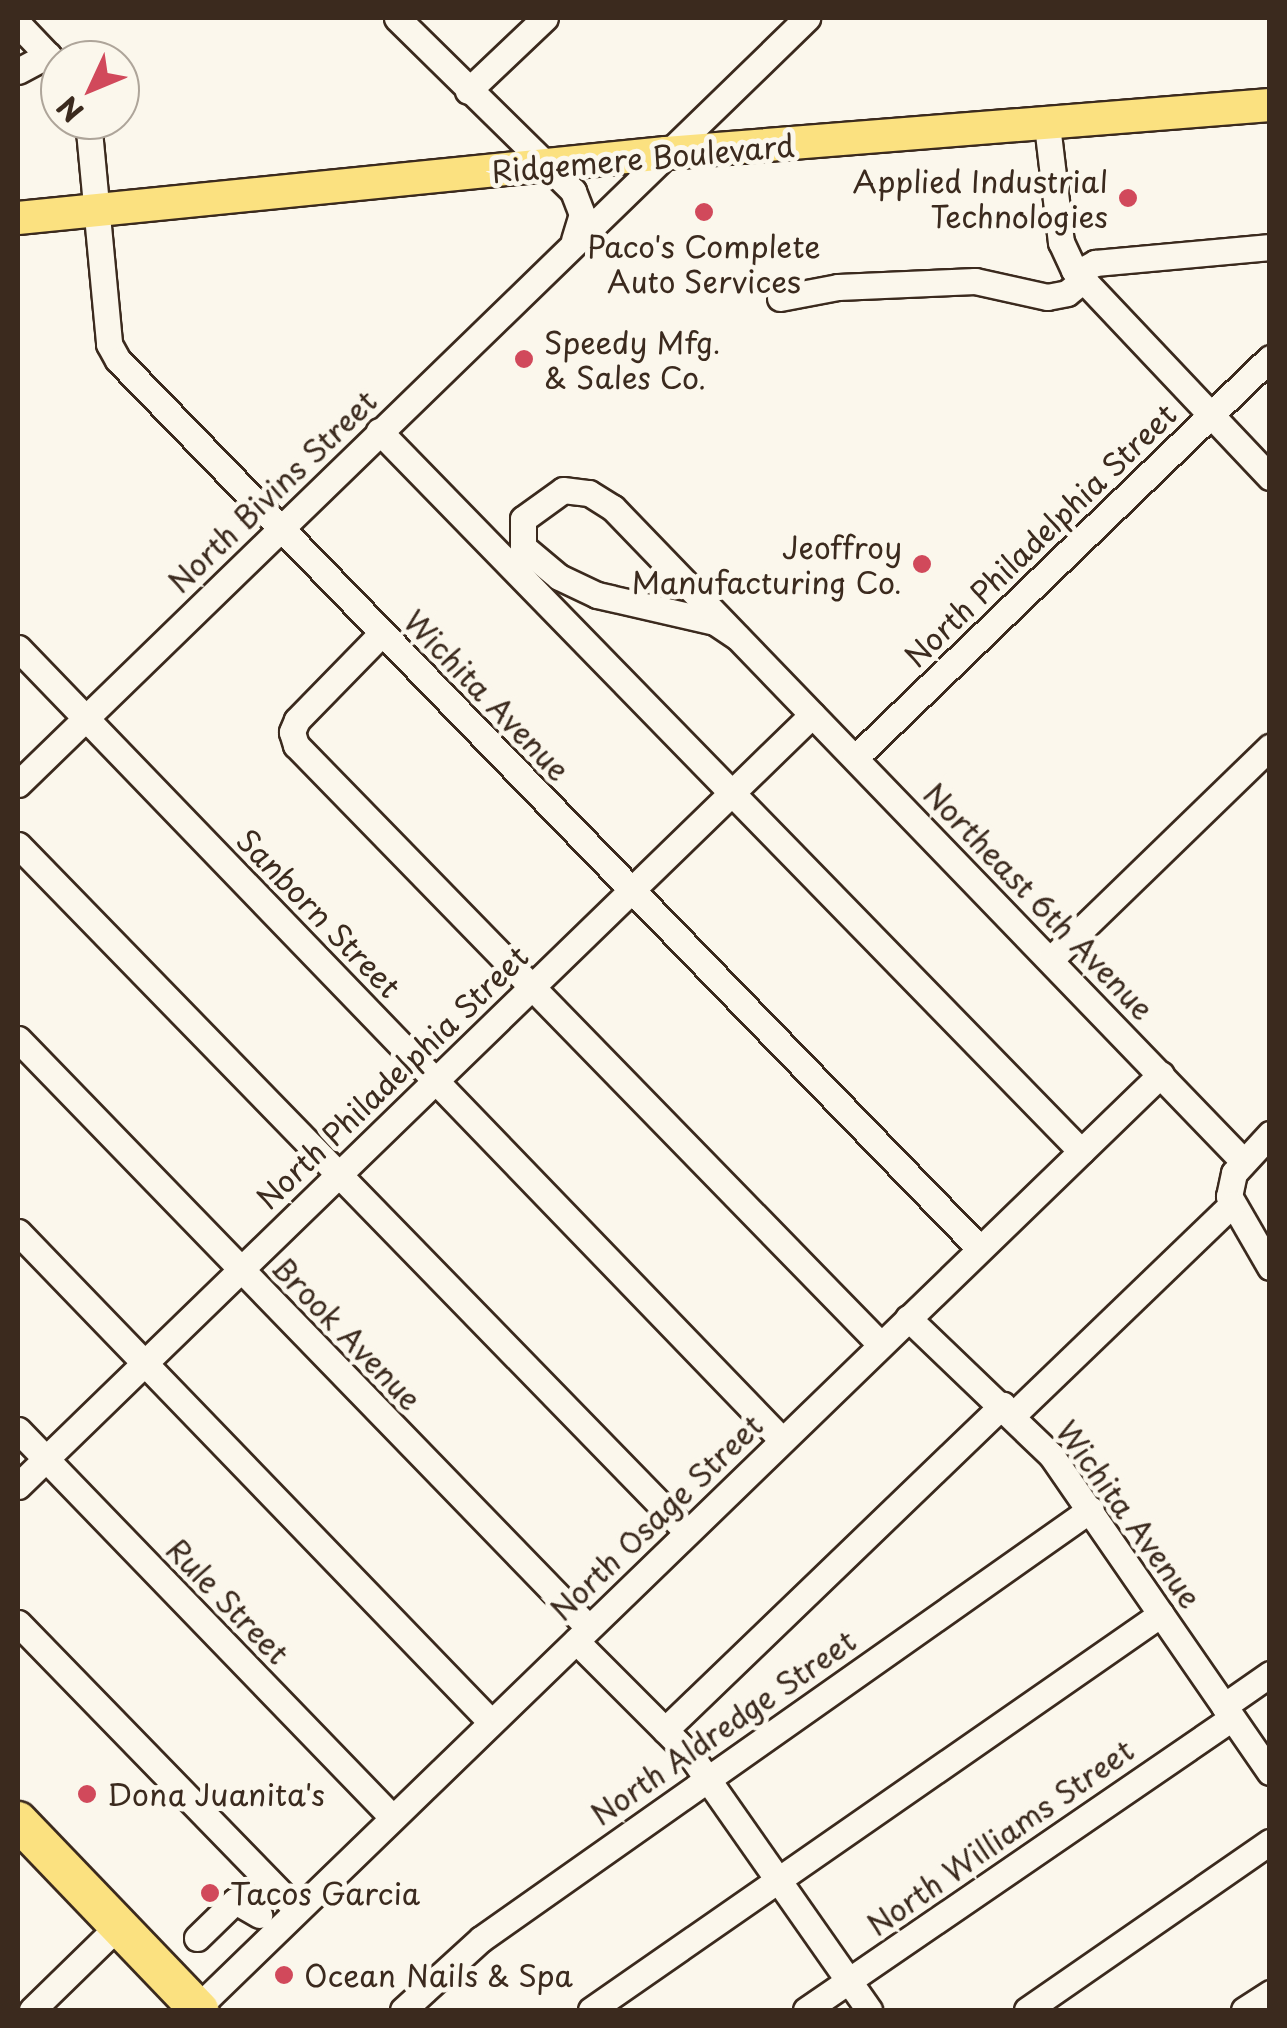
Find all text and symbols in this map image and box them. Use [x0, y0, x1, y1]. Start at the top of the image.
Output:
north arrow [40, 40, 140, 140]
text: N [46, 87, 93, 133]
street label: Ridgemere Boulevard [490, 127, 796, 189]
place label: Applied Industrial Technologies [851, 163, 1108, 234]
marker: Applied Industrial Technologies [1117, 187, 1139, 209]
marker: Paco's Complete Auto Services [693, 201, 715, 223]
place label: Paco's Complete Auto Services [587, 228, 821, 298]
place label: Speedy Mfg. & Sales Co. [544, 324, 720, 394]
marker: Speedy Mfg. & Sales Co. [513, 348, 535, 370]
street label: North Bivins Street [160, 382, 384, 600]
street label: North Philadelphia Street [895, 394, 1185, 676]
place label: Jeoffroy Manufacturing Co. [631, 529, 902, 600]
marker: Jeoffroy Manufacturing Co. [911, 553, 933, 575]
street label: Wichita Avenue [397, 602, 577, 788]
street label: Northeast 6th Avenue [916, 774, 1162, 1028]
street label: Sanborn Street [230, 821, 408, 1005]
street label: North Philadelphia Street [247, 936, 537, 1218]
street label: Brook Avenue [265, 1249, 429, 1417]
street label: North Osage Street [542, 1406, 770, 1628]
street label: Wichita Avenue [1049, 1413, 1209, 1615]
street label: Rule Street [159, 1531, 297, 1671]
street label: North Aldredge Street [580, 1620, 866, 1834]
street label: North Williams Street [860, 1731, 1140, 1943]
place label: Dona Juanita's [107, 1776, 326, 1812]
marker: Dona Juanita's [76, 1783, 98, 1805]
place label: Tacos Garcia [230, 1875, 421, 1911]
marker: Tacos Garcia [199, 1882, 221, 1904]
place label: Ocean Nails & Spa [304, 1957, 576, 1993]
marker: Ocean Nails & Spa [273, 1964, 295, 1986]

